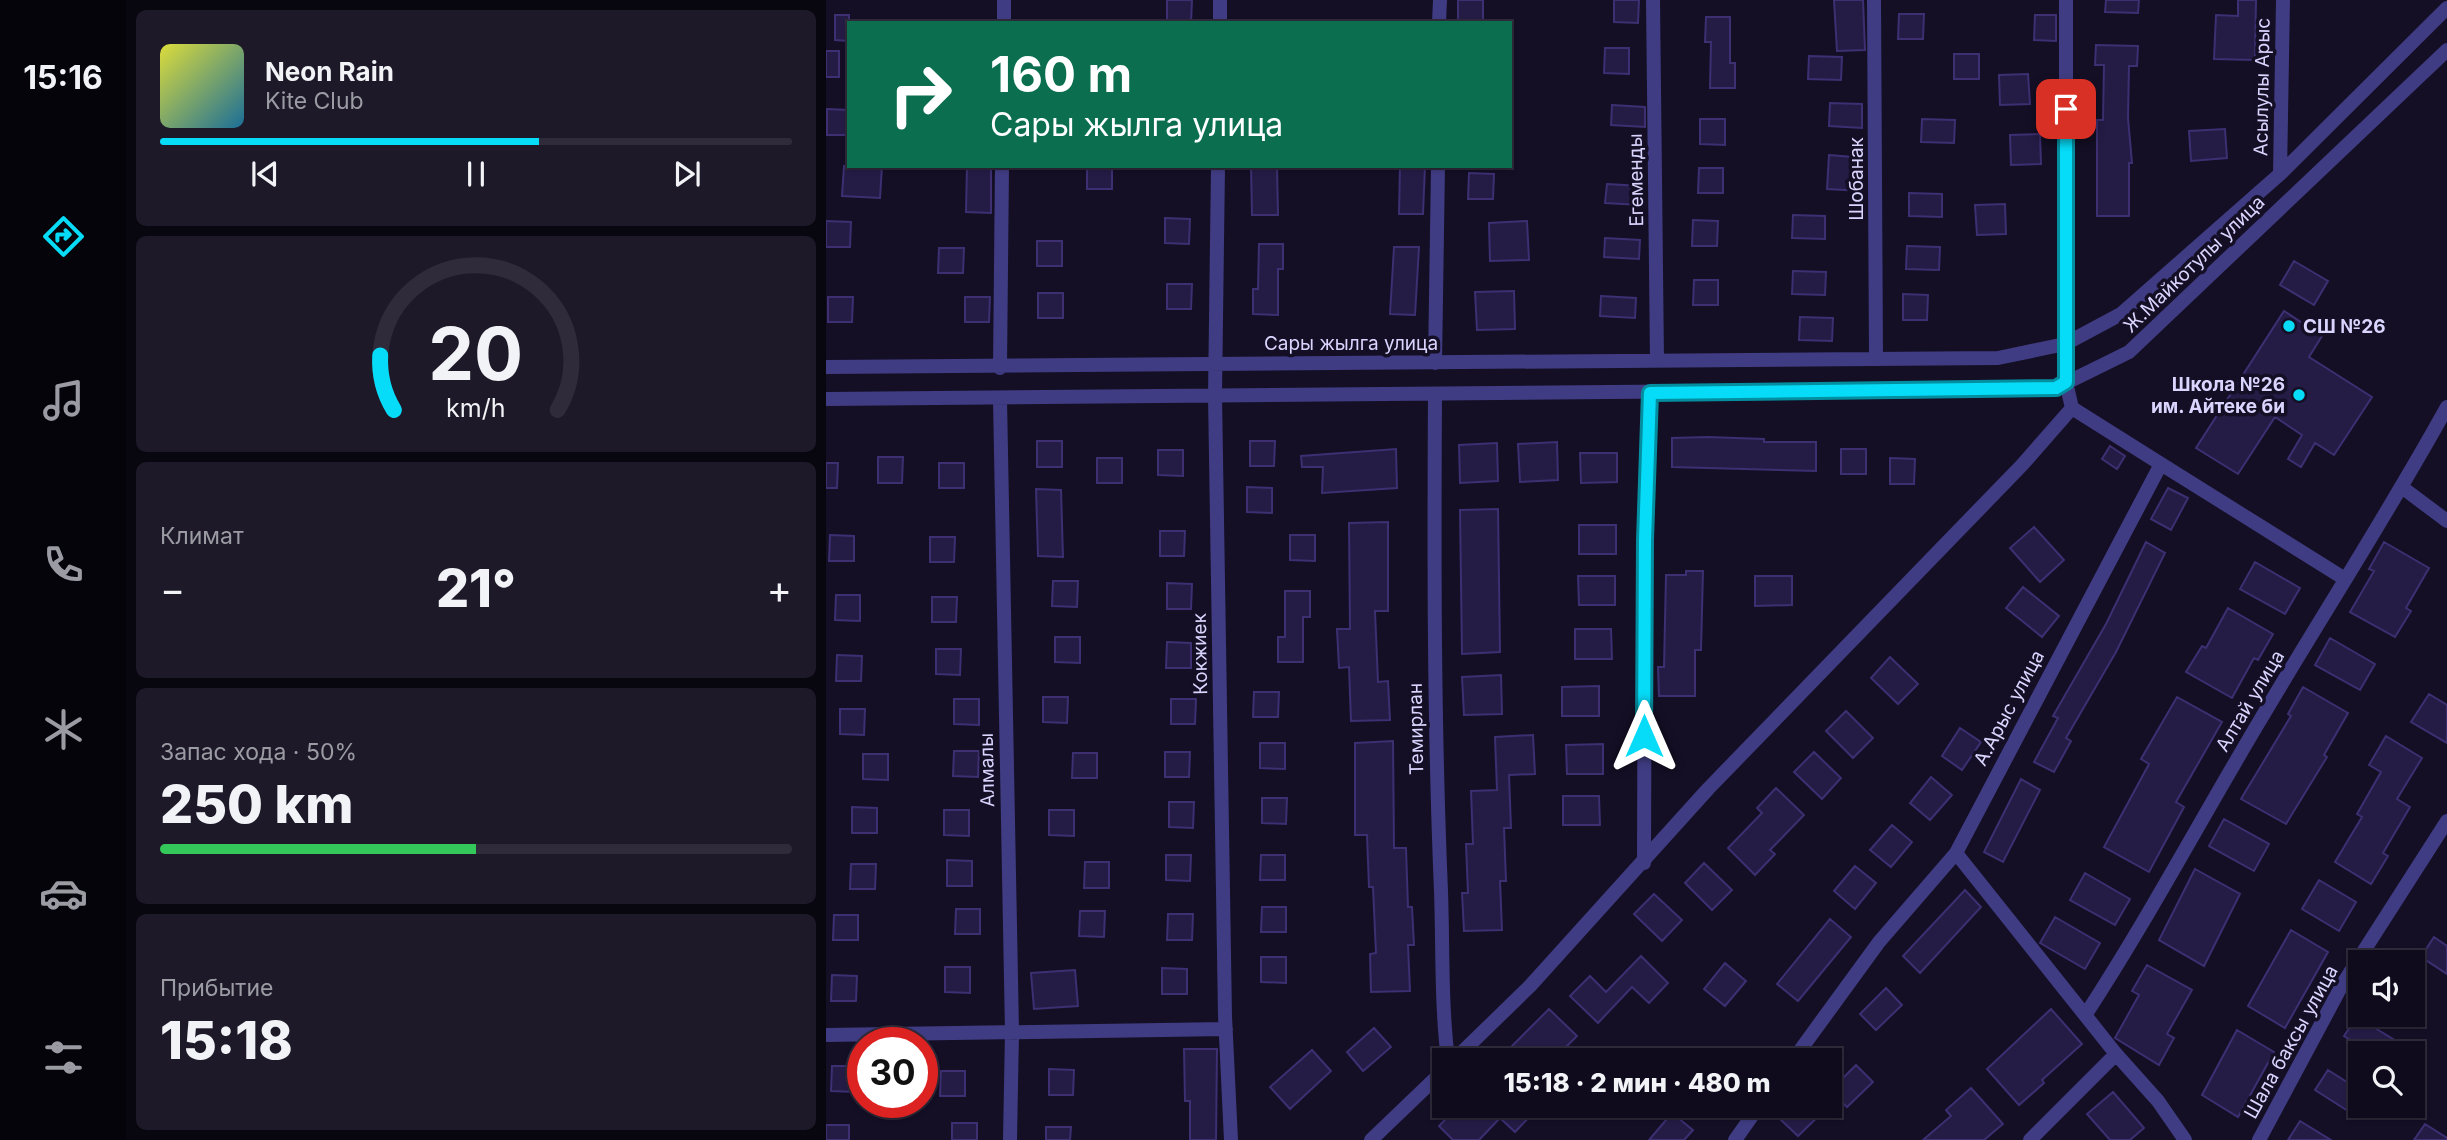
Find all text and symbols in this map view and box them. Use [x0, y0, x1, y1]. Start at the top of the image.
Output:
street label: Асылулы Арыс [2249, 18, 2275, 156]
text: 160 m [990, 45, 1132, 104]
icon: right [875, 49, 966, 140]
text: Neon Rain [265, 56, 394, 87]
text: 15:16 [23, 58, 103, 97]
pin [2036, 79, 2096, 139]
text: Kite Club [265, 87, 364, 115]
icon: arrive [2047, 90, 2085, 128]
text: Сары жылга улица [990, 105, 1283, 144]
street label: Егеменды [1624, 133, 1648, 227]
street label: Шобанак [1845, 136, 1868, 221]
icon: previous [246, 155, 284, 193]
icon: pause [457, 155, 495, 193]
icon: next [668, 155, 706, 193]
street label: Ж.Майкотулы улица [2119, 191, 2269, 337]
icon: directions [39, 212, 88, 261]
text: 20 [429, 309, 523, 398]
place label: СШ №26 [2303, 315, 2386, 338]
marker: СШ №26 [2281, 318, 2297, 334]
street label: Сары жылга улица [1264, 332, 1438, 355]
place label: Школа №26 им. Айтеке би [2151, 373, 2285, 418]
icon: music [39, 376, 88, 425]
marker: Школа №26 им. Айтеке би [2291, 387, 2307, 403]
text: km/h [446, 393, 506, 423]
text: Климат [160, 522, 244, 550]
icon: phone [39, 540, 88, 589]
text: 21° [436, 557, 516, 620]
text: − [160, 566, 185, 612]
text: + [767, 566, 792, 612]
street label: Кокжиек [1188, 612, 1212, 695]
street label: А.Арыс улица [1969, 646, 2049, 770]
street label: Алтай улица [2211, 646, 2289, 756]
street label: Темирлан [1404, 683, 1428, 775]
position arrow [1607, 699, 1681, 773]
icon: climate [39, 705, 88, 754]
street label: Алмалы [975, 733, 999, 807]
text: Запас хода · 50% [160, 738, 357, 766]
text: 250 km [160, 773, 353, 836]
icon: car [39, 869, 88, 918]
map controls [2348, 950, 2425, 1118]
button: sound [2348, 950, 2425, 1027]
street label: Шала баксы улица [2239, 961, 2343, 1123]
text: Прибытие [160, 974, 273, 1002]
text: 15:18 [160, 1009, 293, 1072]
speed limit sign: 30 [847, 1027, 938, 1118]
icon: filters [39, 1033, 88, 1082]
button: search [2348, 1041, 2425, 1118]
text: 15:18 · 2 мин · 480 m [1503, 1067, 1771, 1098]

